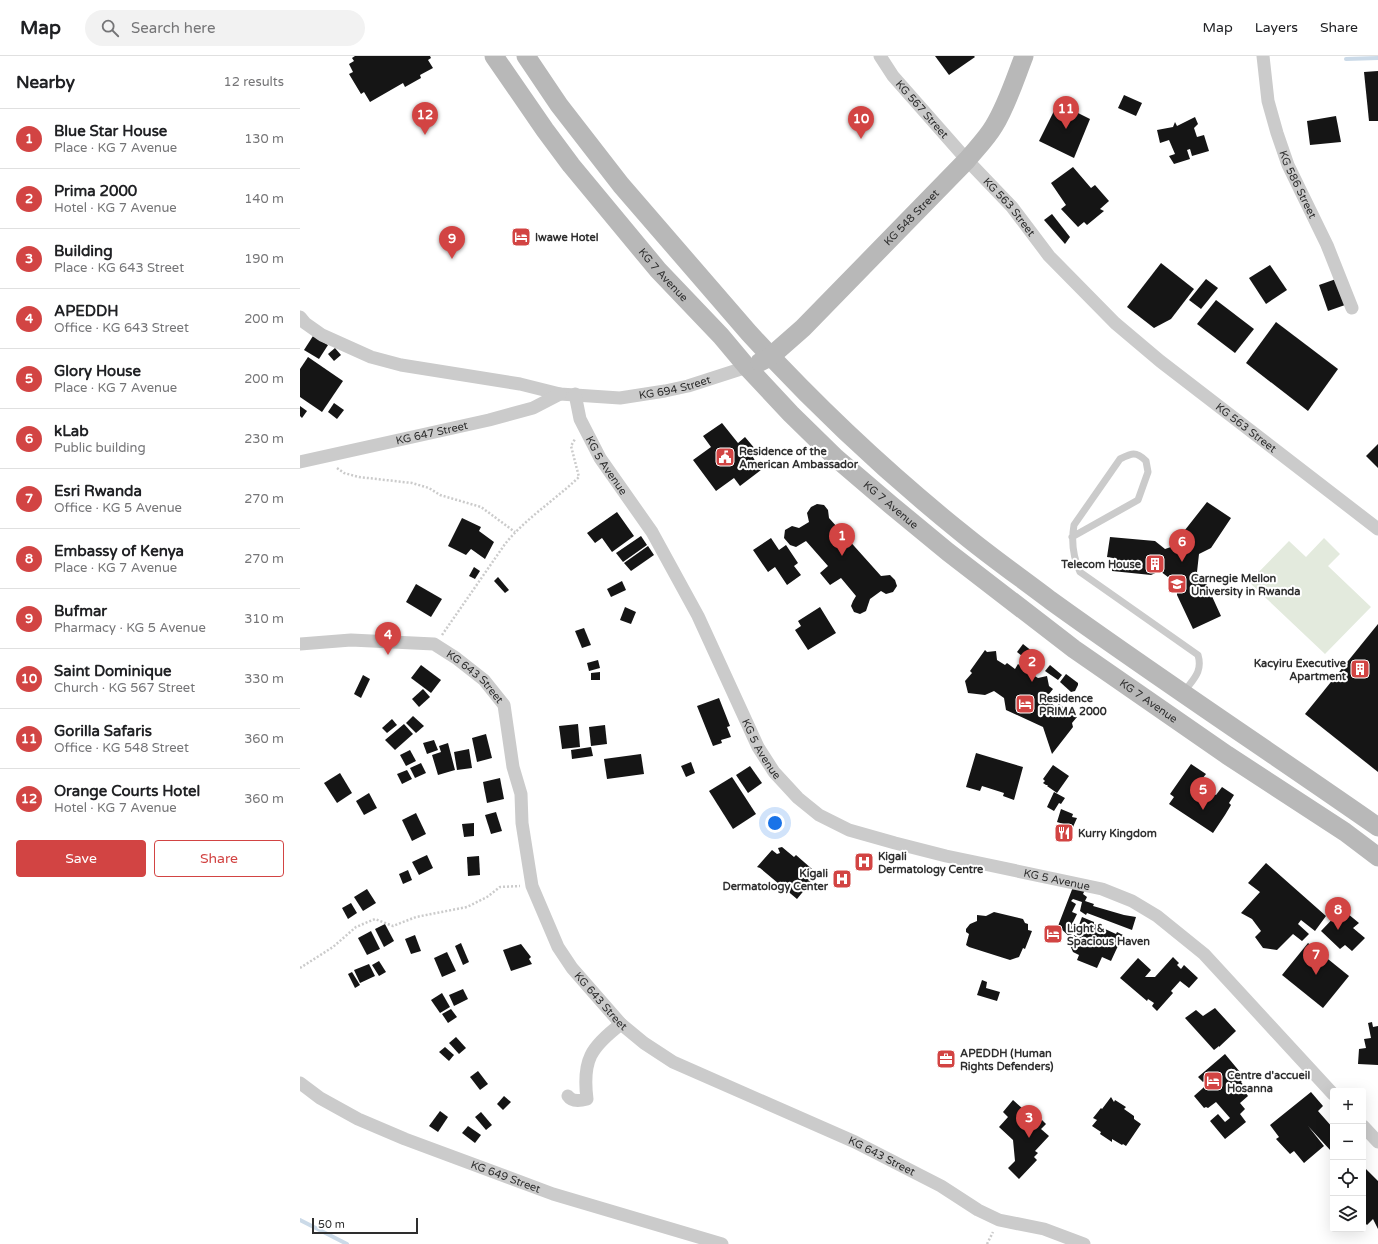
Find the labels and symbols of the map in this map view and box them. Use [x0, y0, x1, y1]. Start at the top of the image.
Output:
street label: KG 567 Street [893, 78, 951, 141]
pin: 11 [1053, 96, 1079, 129]
pin: 12 [412, 102, 438, 135]
pin: 10 [848, 106, 874, 139]
street label: KG 586 Street [1276, 149, 1319, 220]
street label: KG 563 Street [980, 175, 1038, 239]
street label: KG 548 Street [881, 187, 942, 248]
pin: 9 [439, 226, 465, 259]
hotel icon: Iwawe Hotel [510, 226, 532, 248]
place label: Iwawe Hotel [535, 231, 599, 244]
street label: KG 7 Avenue [636, 246, 691, 304]
street label: KG 694 Street [638, 373, 712, 402]
street label: KG 563 Street [1213, 400, 1279, 455]
street label: KG 647 Street [395, 419, 469, 448]
street label: KG 5 Avenue [583, 434, 630, 498]
place label: Residence of the American Ambassador [739, 445, 859, 471]
public building icon: Residence of the American Ambassador [714, 446, 736, 468]
street label: KG 7 Avenue [861, 478, 921, 532]
pin: 1 [829, 523, 855, 556]
pin: 6 [1169, 529, 1195, 562]
building icon: Telecom House [1144, 553, 1166, 575]
place label: Telecom House [1060, 558, 1142, 571]
place label: Carnegie Mellon University in Rwanda [1191, 572, 1300, 599]
school or university icon: Carnegie Mellon University in Rwanda [1166, 573, 1188, 595]
pin: 4 [375, 622, 401, 655]
street label: KG 643 Street [444, 648, 506, 706]
pin: 2 [1019, 649, 1045, 682]
place label: Kacyiru Executive Apartment [1254, 657, 1347, 684]
building icon: Kacyiru Executive Apartment [1349, 658, 1371, 680]
street label: KG 7 Avenue [1117, 677, 1180, 726]
place label: Residence PRIMA 2000 [1039, 692, 1107, 718]
hotel icon: Residence PRIMA 2000 [1014, 693, 1036, 715]
street label: KG 5 Avenue [739, 717, 783, 782]
pin: 5 [1190, 777, 1216, 810]
your location [765, 813, 785, 833]
restaurant icon: Kurry Kingdom [1053, 822, 1075, 844]
place label: Kurry Kingdom [1078, 827, 1157, 841]
place label: Kigali Dermatology Centre [878, 850, 984, 877]
hospital icon: Kigali Dermatology Centre [853, 851, 875, 873]
place label: Kigali Dermatology Center [723, 867, 829, 894]
street label: KG 5 Avenue [1022, 867, 1091, 893]
hospital icon: Kigali Dermatology Center [831, 868, 853, 890]
pin: 8 [1325, 897, 1351, 930]
place label: Light & Spacious Haven [1067, 922, 1150, 949]
hotel icon: Light & Spacious Haven [1042, 923, 1064, 945]
pin: 7 [1303, 942, 1329, 975]
street label: KG 643 Street [571, 969, 630, 1033]
place label: APEDDH (Human Rights Defenders) [960, 1047, 1054, 1074]
office icon: APEDDH (Human Rights Defenders) [935, 1048, 957, 1070]
place label: Centre d'accueil Hosanna [1227, 1069, 1311, 1095]
hotel icon: Centre d'accueil Hosanna [1202, 1070, 1224, 1092]
pin: 3 [1016, 1105, 1042, 1138]
street label: KG 643 Street [846, 1134, 917, 1179]
street label: KG 649 Street [469, 1158, 542, 1196]
scale bar [312, 1216, 418, 1235]

